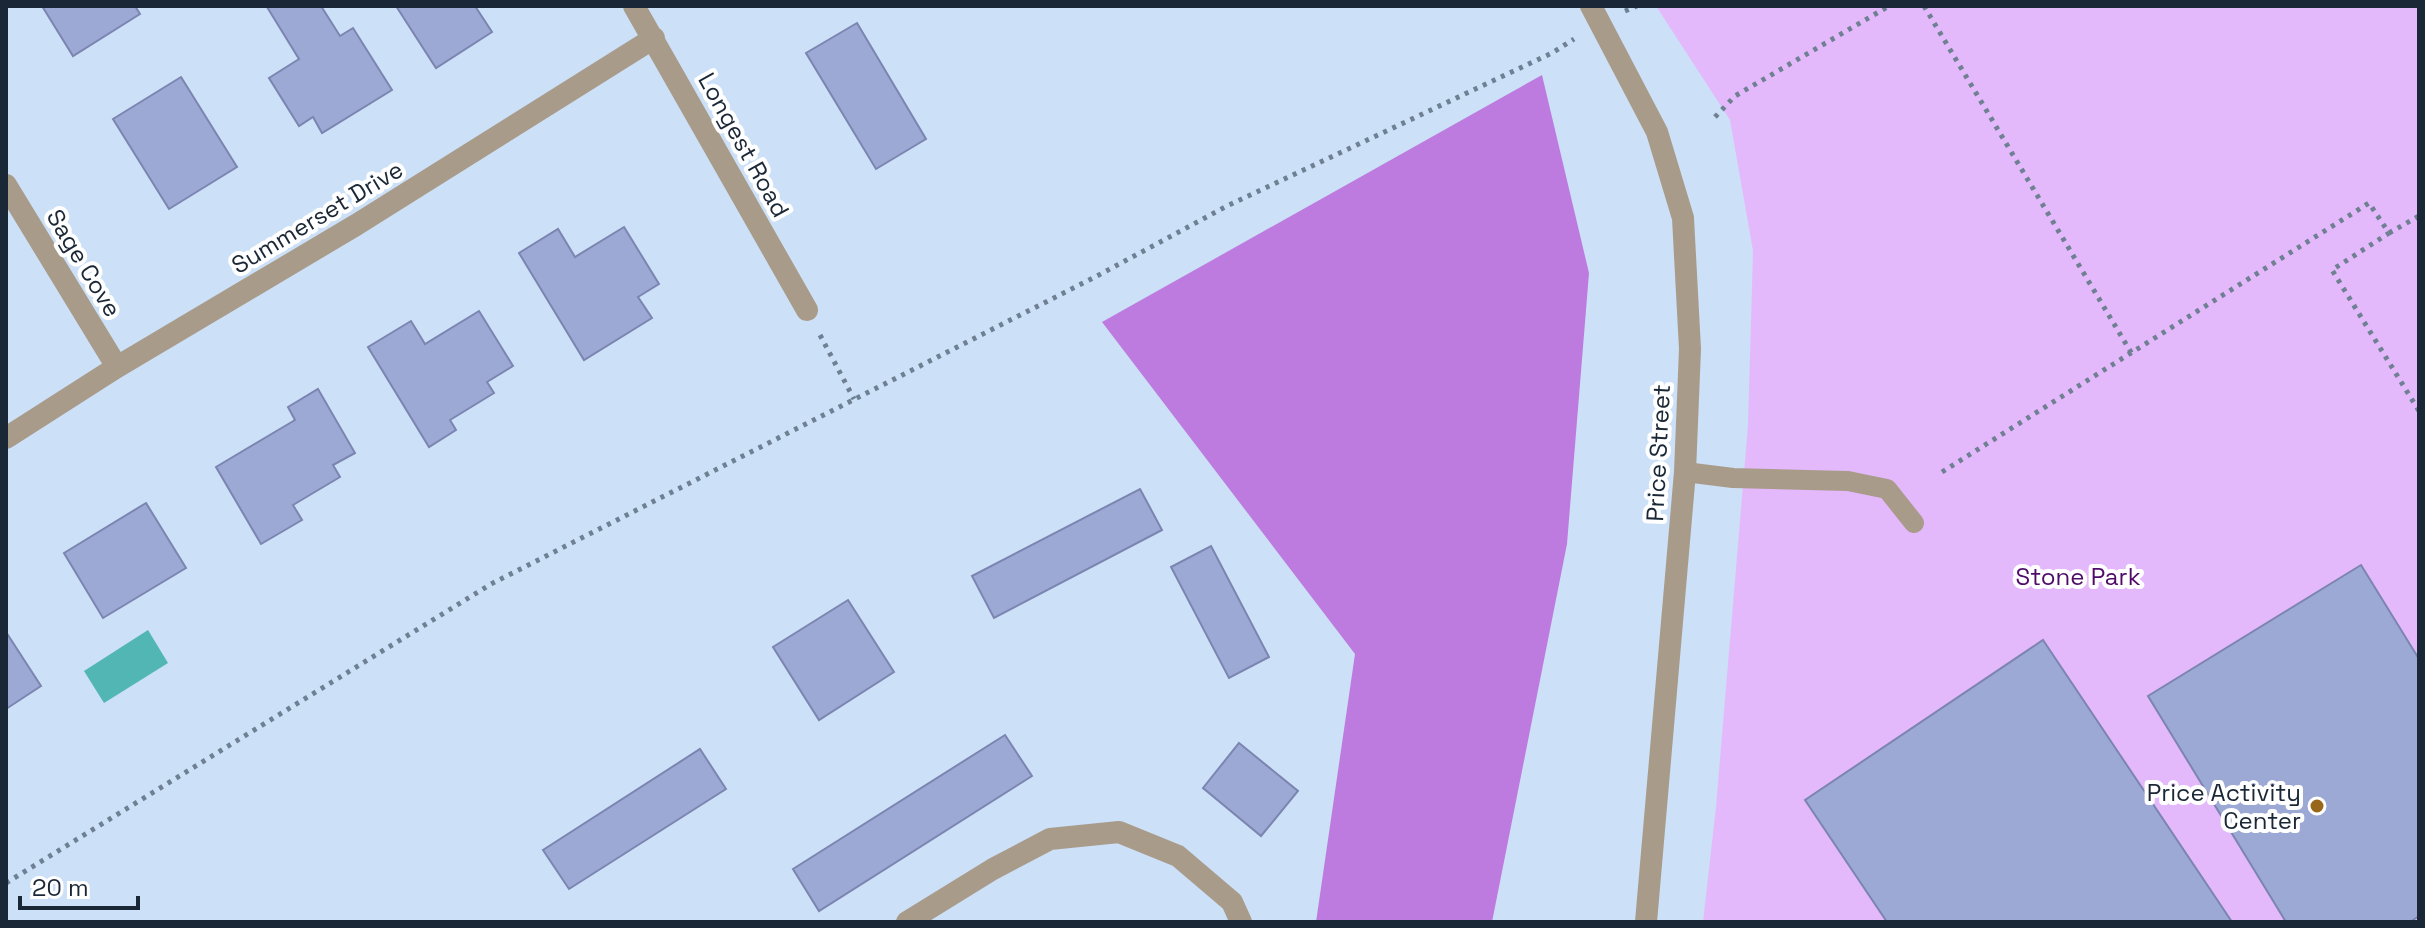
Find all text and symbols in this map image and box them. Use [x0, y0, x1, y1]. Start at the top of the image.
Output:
street label: Longest Road [691, 67, 797, 223]
street label: Summerset Drive [226, 154, 408, 280]
street label: Sage Cove [40, 203, 128, 323]
street label: Price Street [1639, 384, 1677, 522]
park label: Stone Park [2015, 561, 2141, 592]
place label: Price Activity Center [2147, 777, 2301, 836]
marker: Price Activity Center [2308, 797, 2326, 815]
scale bar [20, 860, 138, 910]
text: 20 m [32, 872, 89, 903]

